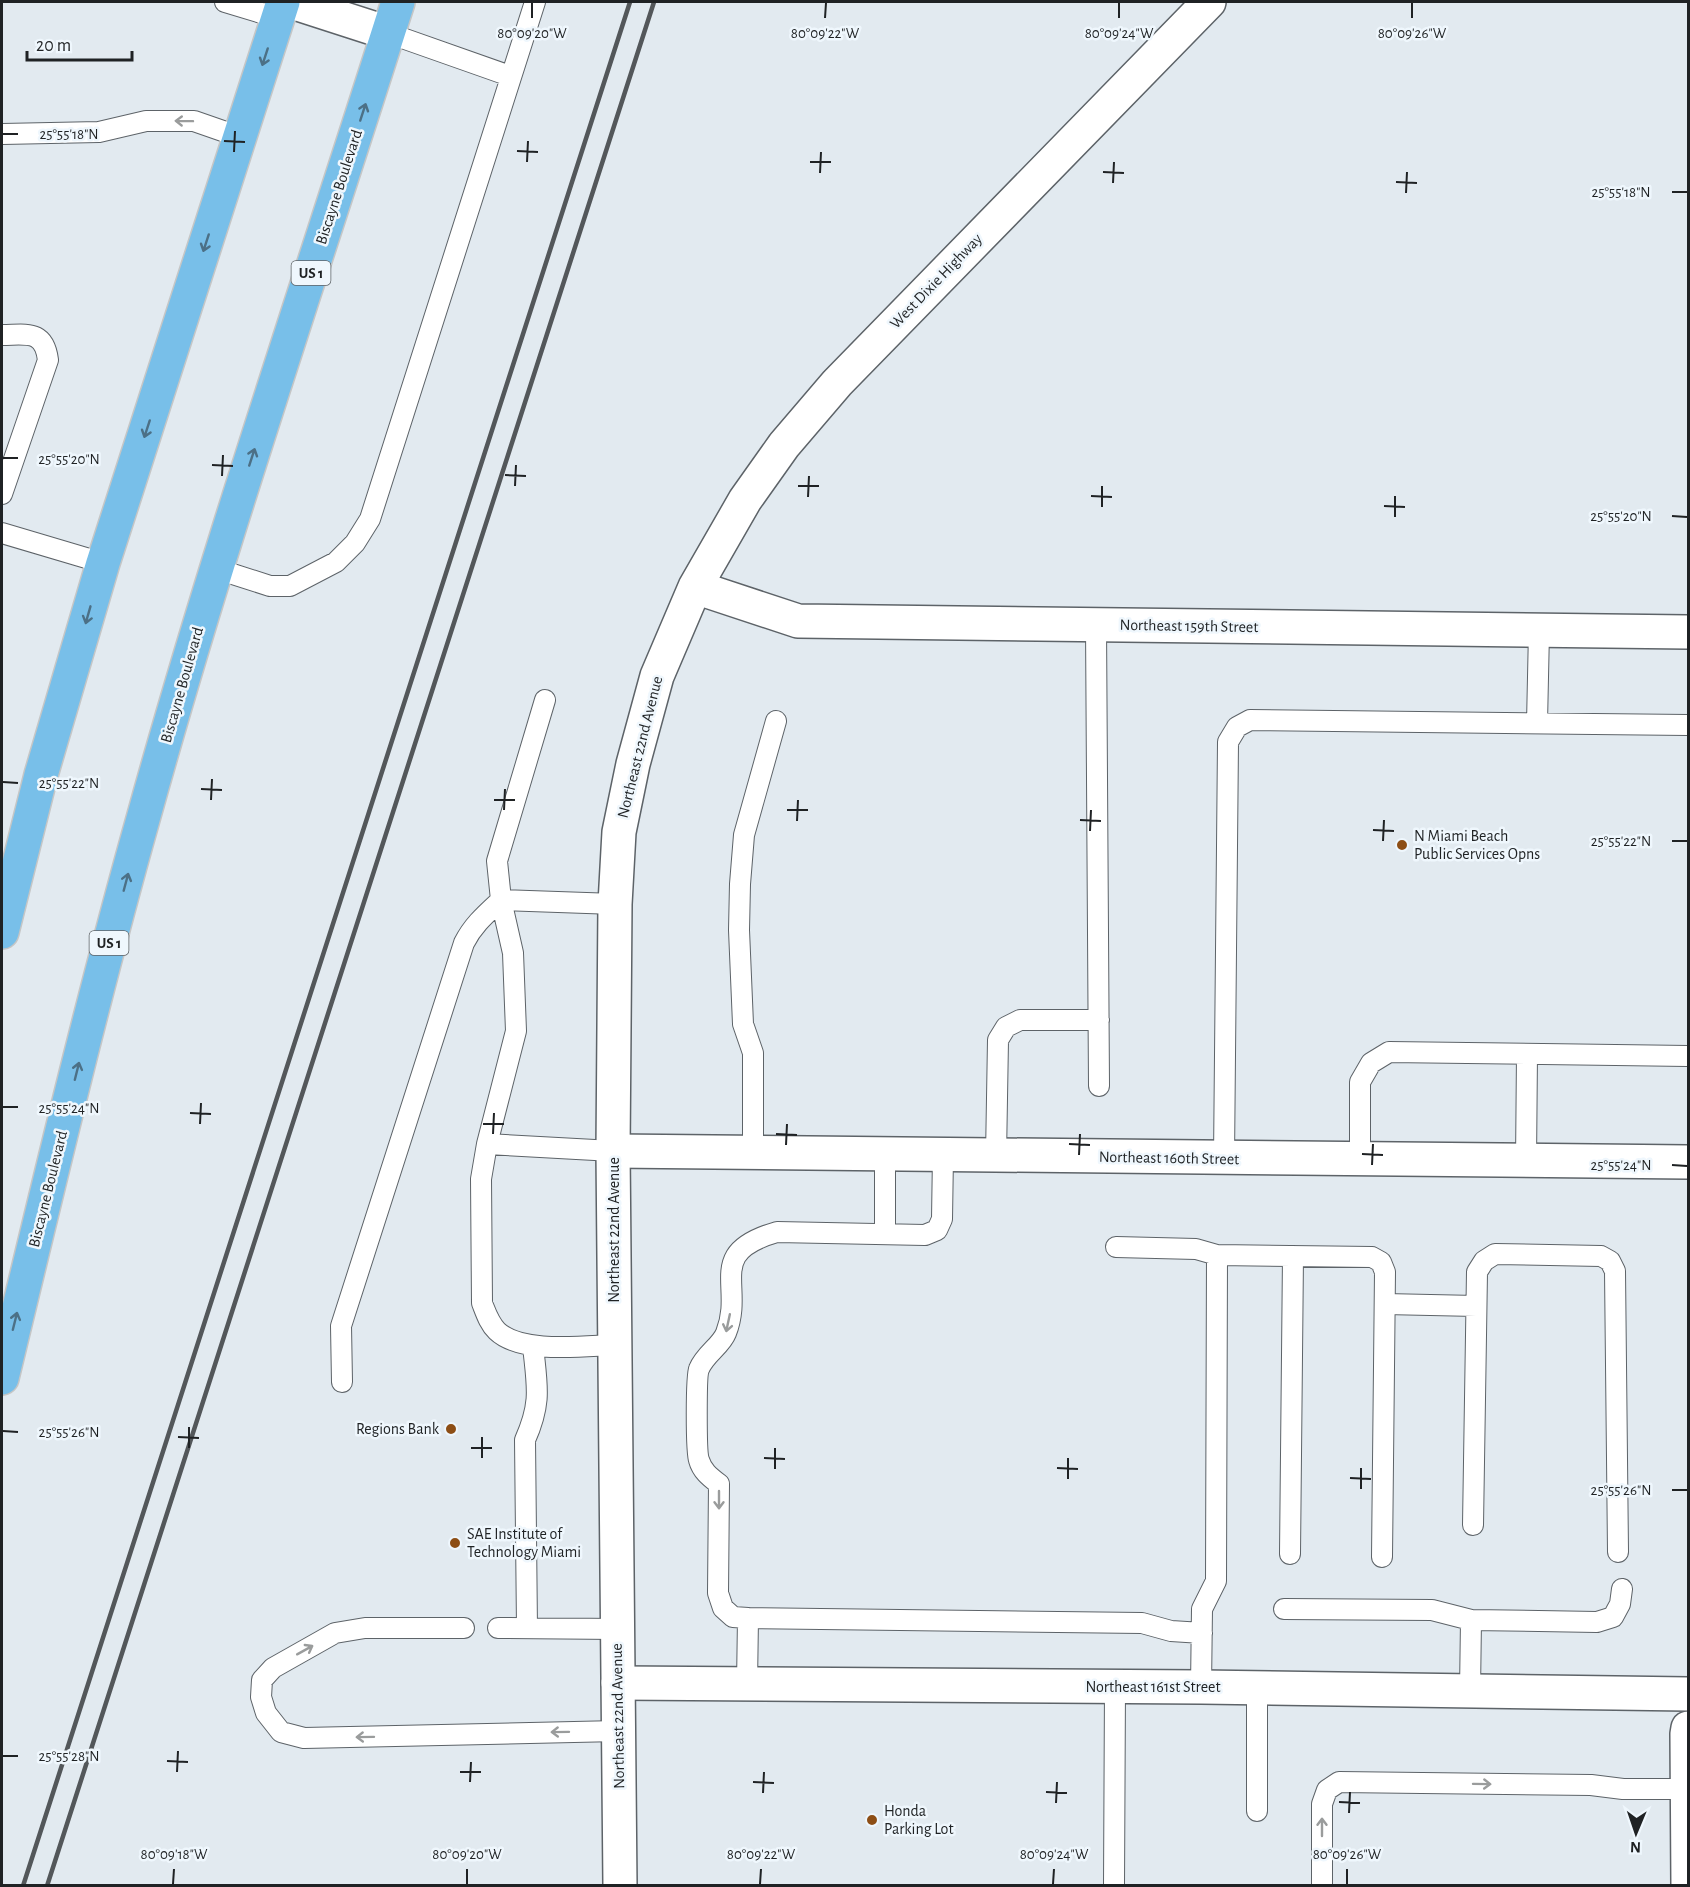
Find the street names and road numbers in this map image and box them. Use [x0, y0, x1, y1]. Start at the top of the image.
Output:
street label: Biscayne Boulevard [313, 128, 366, 247]
street label: West Dixie Highway [887, 230, 986, 332]
road number: US 1 [292, 261, 330, 285]
street label: Northeast 159th Street [1119, 617, 1259, 635]
street label: Biscayne Boulevard [158, 625, 207, 745]
street label: Northeast 22nd Avenue [615, 674, 665, 820]
road number: US 1 [90, 931, 128, 955]
street label: Biscayne Boulevard [26, 1129, 71, 1249]
street label: Northeast 160th Street [1099, 1149, 1239, 1167]
street label: Northeast 22nd Avenue [606, 1157, 622, 1303]
street label: Northeast 22nd Avenue [609, 1643, 627, 1789]
street label: Northeast 161st Street [1085, 1679, 1221, 1695]

